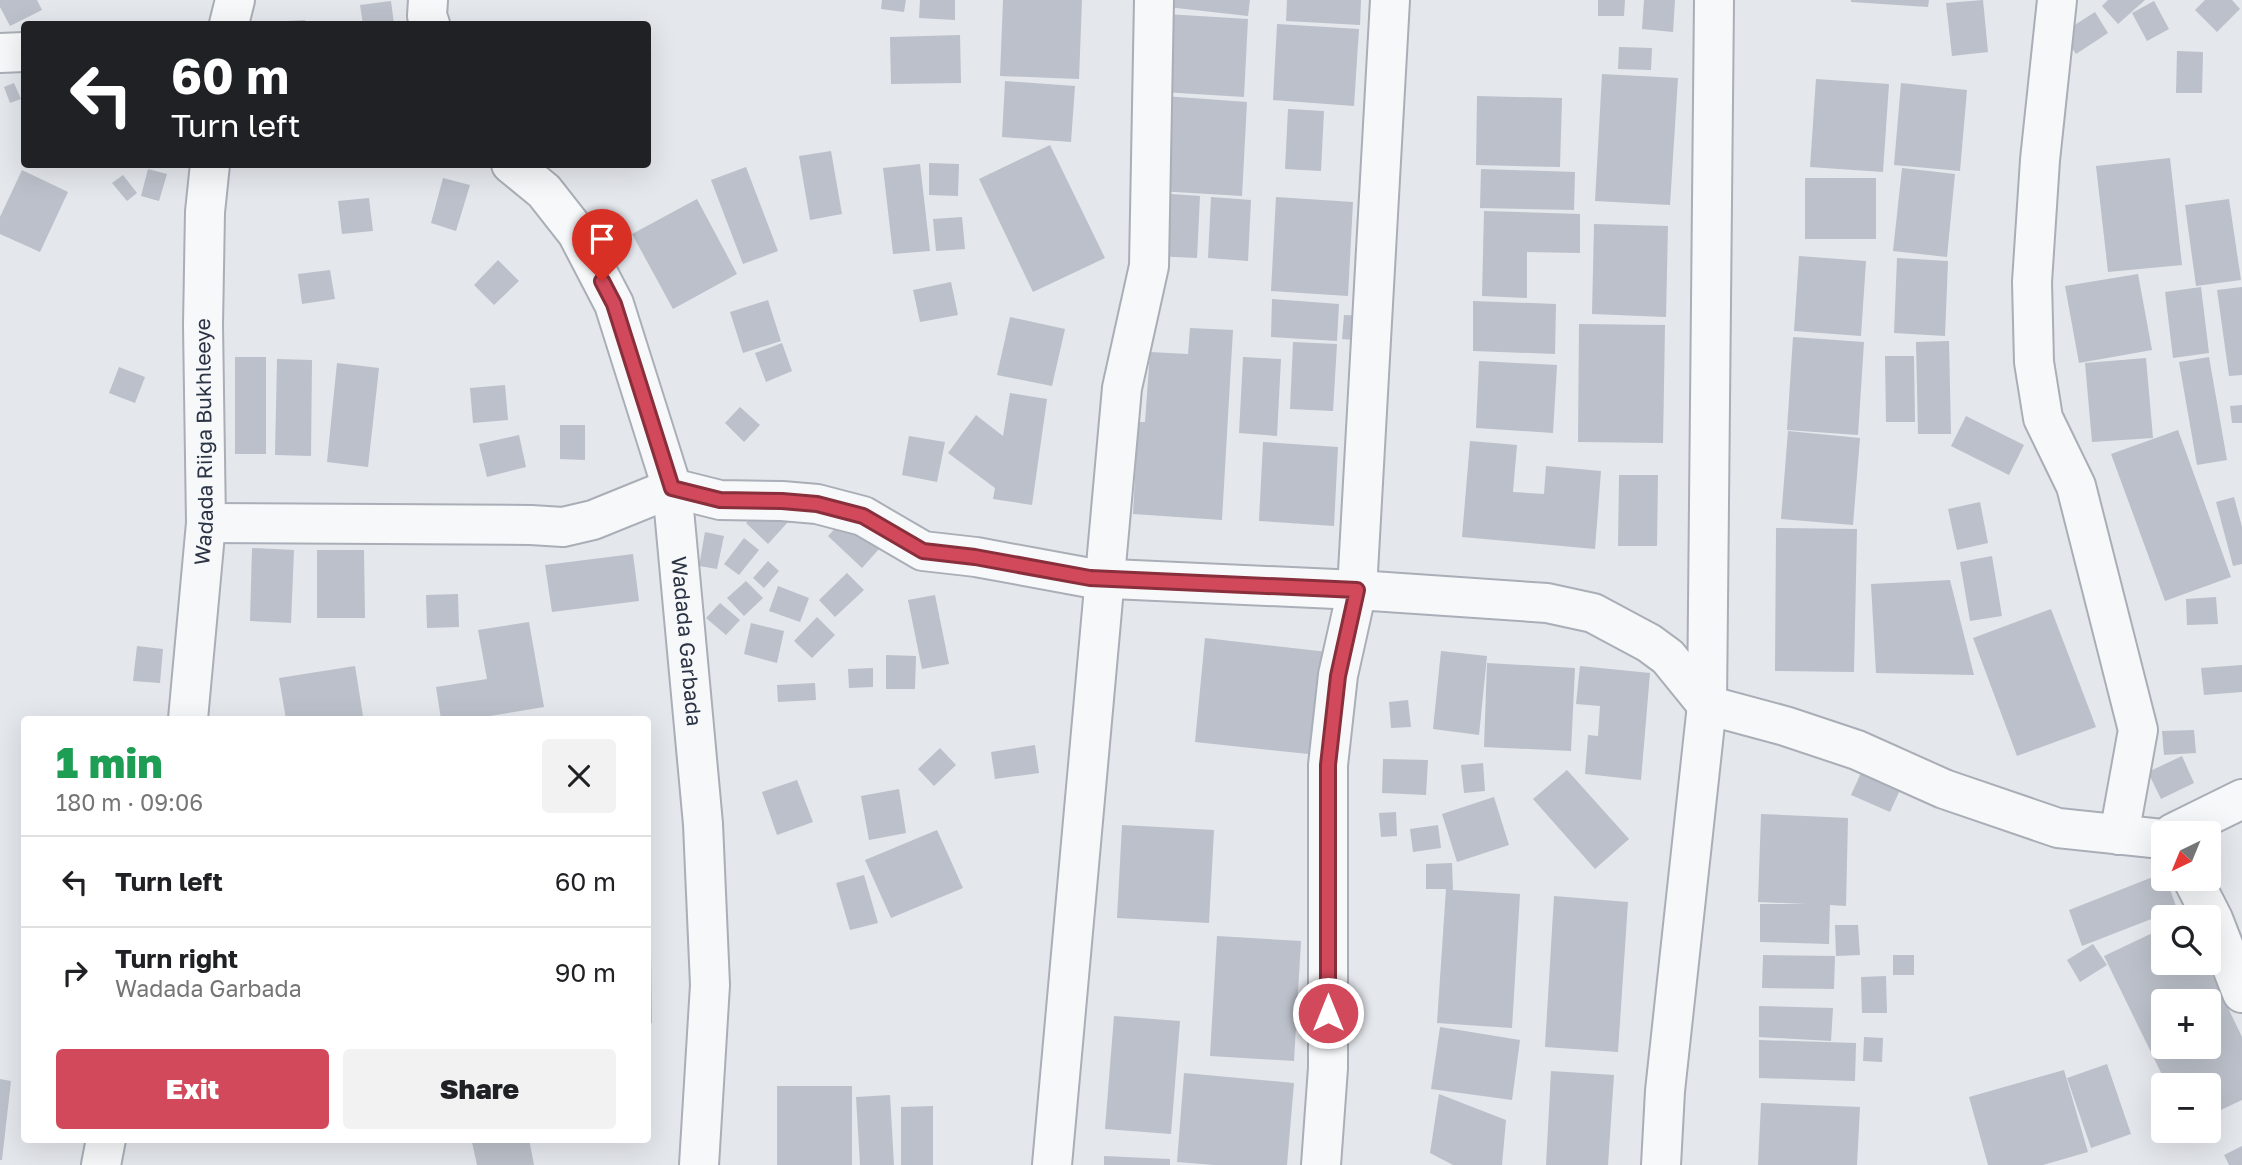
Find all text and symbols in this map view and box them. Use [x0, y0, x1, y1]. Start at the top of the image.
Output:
text: 60 m [171, 46, 289, 105]
icon: left [56, 49, 147, 140]
text: Turn left [171, 106, 300, 144]
pin [572, 209, 632, 281]
icon: arrive [583, 220, 621, 258]
street label: Wadada Riiga Bukhleeye [188, 318, 218, 566]
street label: Wadada Garbada [666, 555, 708, 727]
text: 1 min [56, 737, 163, 787]
button: close [542, 739, 616, 813]
text: 180 m · 09:06 [56, 788, 203, 816]
north arrow [2151, 821, 2221, 891]
map controls [2151, 821, 2221, 1143]
icon: left [56, 863, 94, 901]
text: Turn left [115, 866, 223, 897]
text: 60 m [555, 866, 616, 897]
button: search [2151, 905, 2221, 975]
text: Turn right [115, 943, 238, 974]
icon: right [56, 954, 94, 992]
text: 90 m [555, 957, 616, 988]
text: Wadada Garbada [115, 974, 302, 1002]
position arrow [1291, 976, 1365, 1050]
button: + [2151, 989, 2221, 1059]
button: Exit [56, 1049, 329, 1129]
button: Share [343, 1049, 616, 1129]
button: − [2151, 1073, 2221, 1143]

